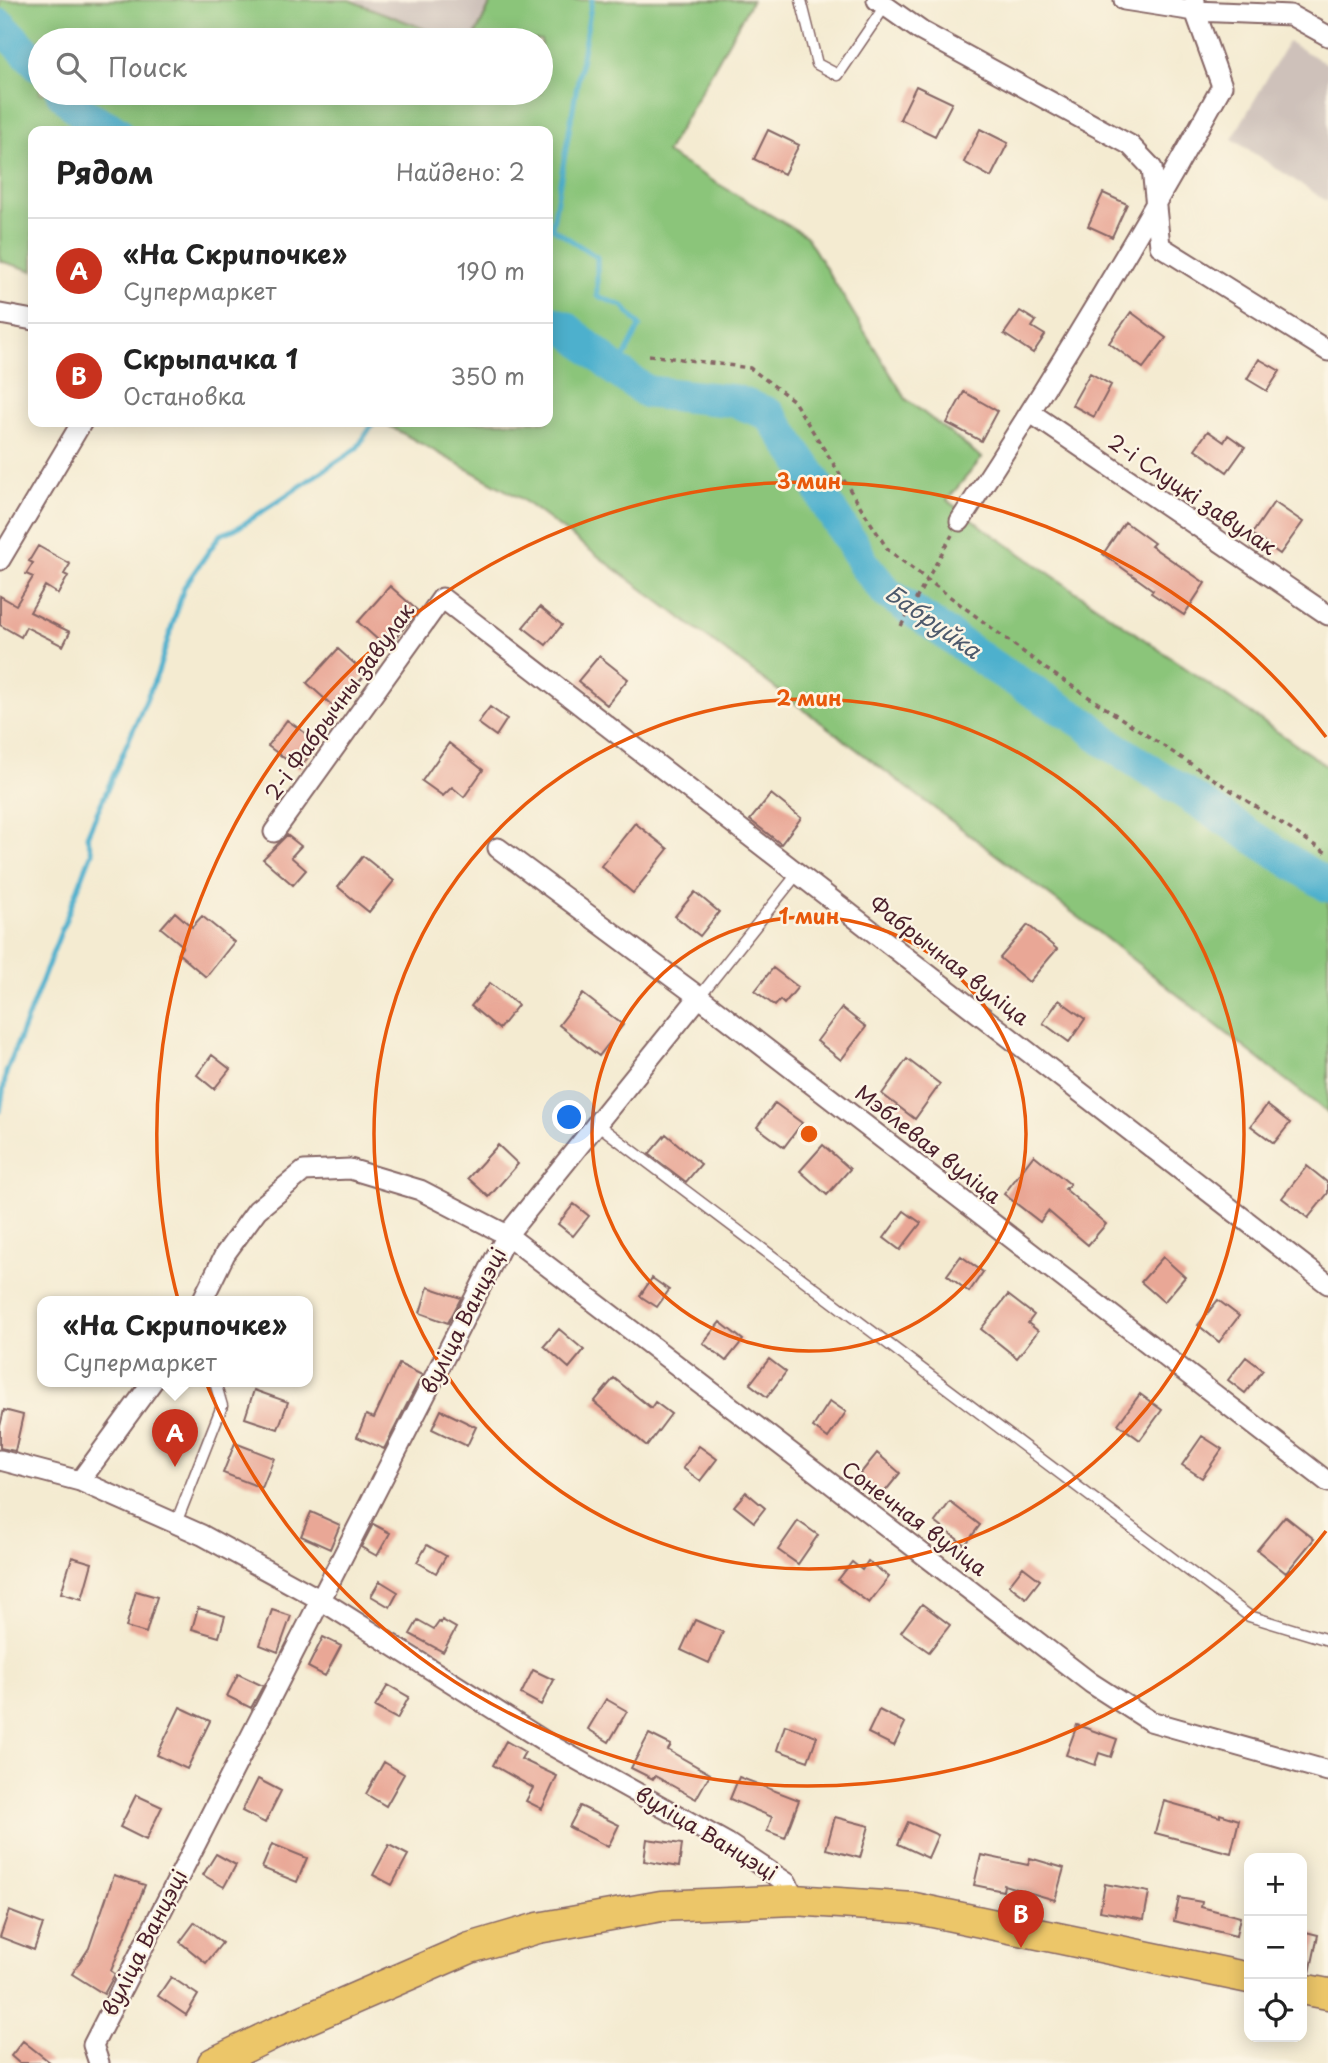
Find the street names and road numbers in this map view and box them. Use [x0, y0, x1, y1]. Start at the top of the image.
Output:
street label: 2-і Слуцкі завулак [1102, 425, 1284, 562]
street label: 2-і Фабрычны завулак [256, 595, 421, 806]
street label: Фабрычная вуліца [864, 887, 1037, 1032]
street label: Мэблевая вуліца [849, 1076, 1009, 1211]
street label: вуліца Ванцэці [411, 1241, 513, 1399]
street label: Сонечная вуліца [836, 1452, 995, 1583]
street label: вуліца Ванцэці [630, 1777, 784, 1887]
street label: вуліца Ванцэці [92, 1863, 194, 2021]

